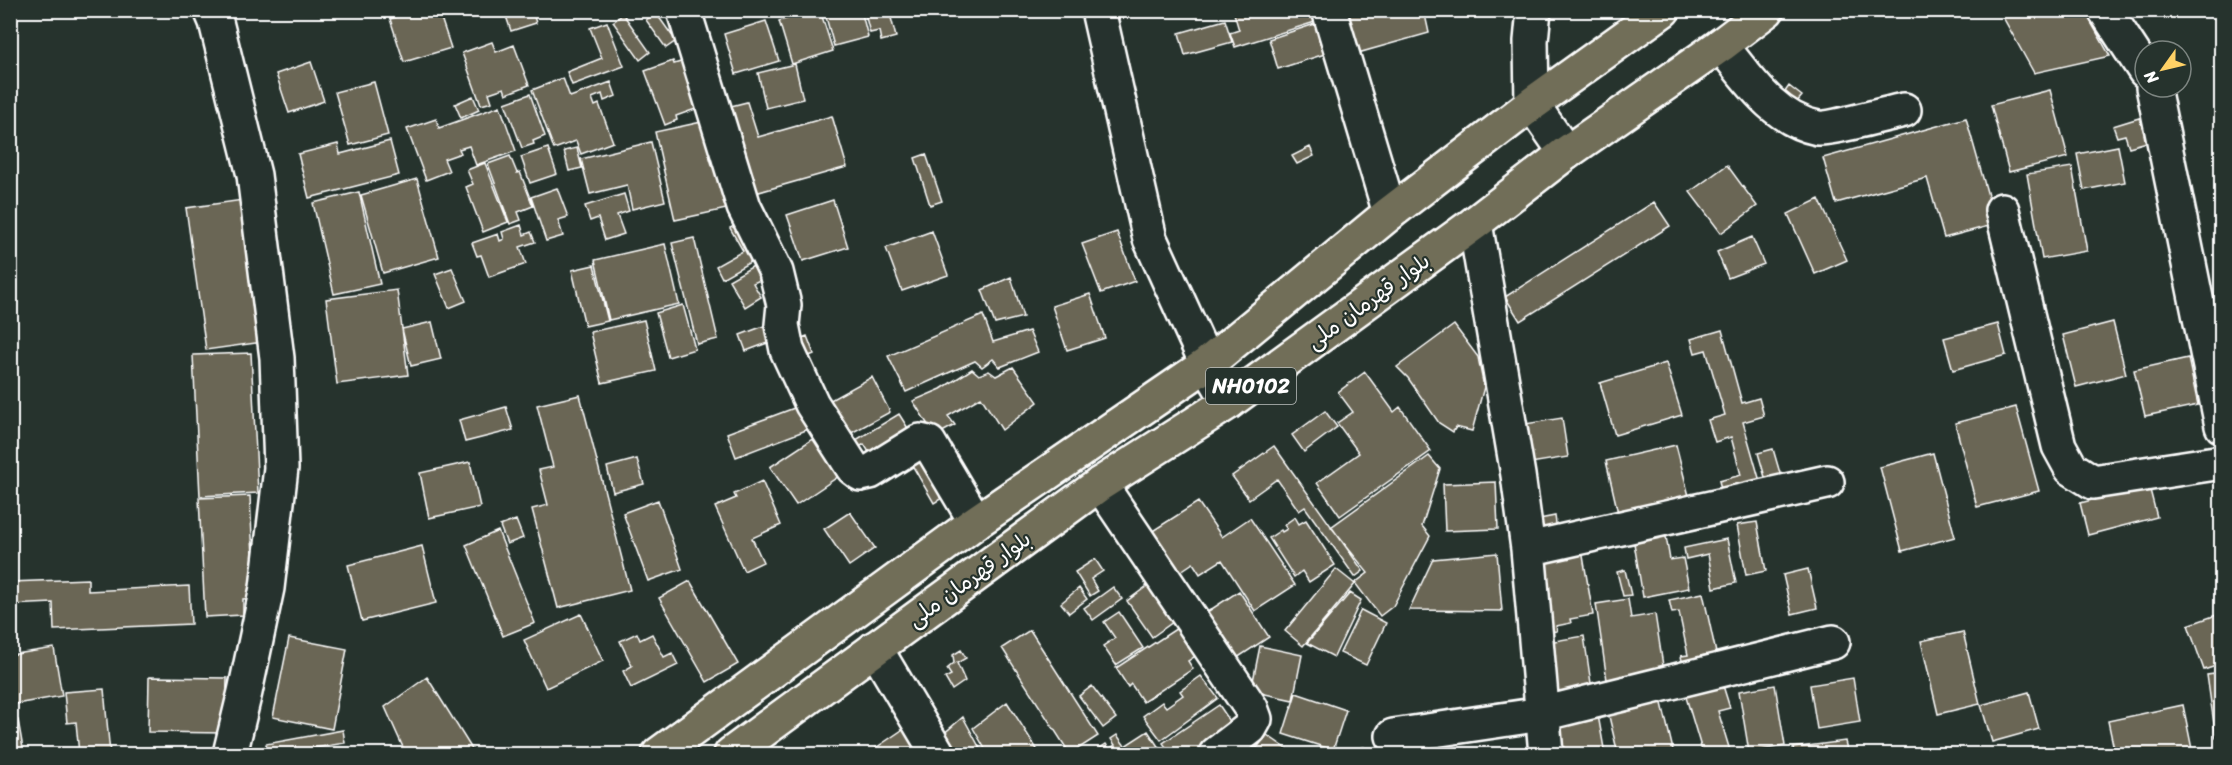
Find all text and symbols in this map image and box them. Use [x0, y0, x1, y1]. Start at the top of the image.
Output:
north arrow [2133, 39, 2193, 99]
text: N [2135, 64, 2167, 91]
street label: بلوار قهرمان ملی [1297, 242, 1439, 360]
road number: NH0102 [1206, 368, 1296, 404]
street label: بلوار قهرمان ملی [898, 520, 1040, 638]

